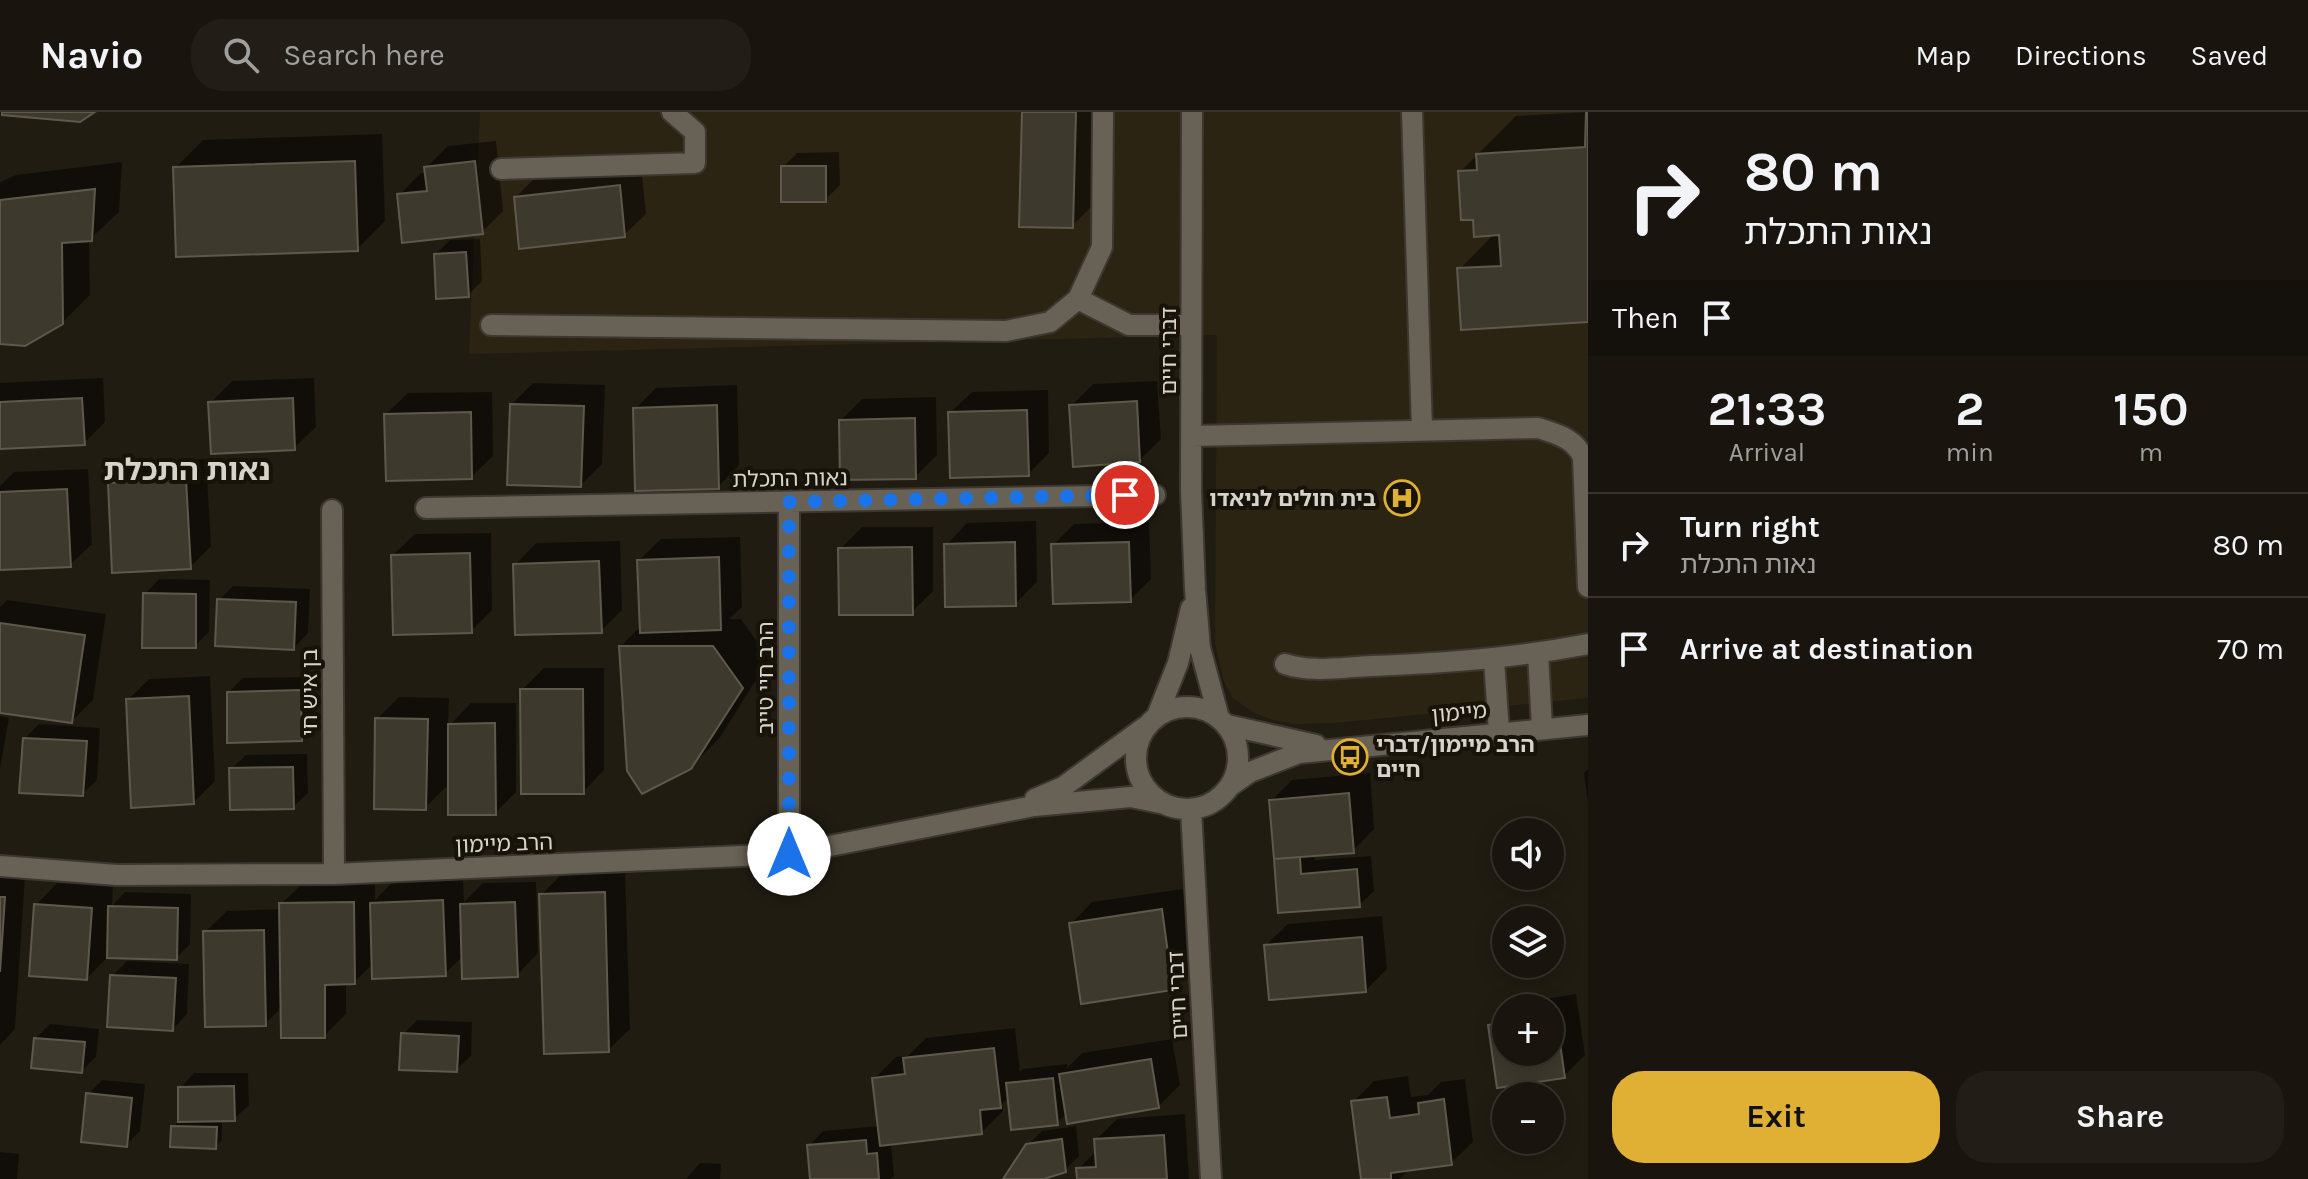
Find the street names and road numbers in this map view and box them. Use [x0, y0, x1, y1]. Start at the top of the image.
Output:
street label: דברי חיים [1156, 307, 1182, 395]
street label: נאות התכלת [732, 465, 848, 493]
street label: הרב חיי טייב [753, 621, 779, 735]
street label: בן איש חי [297, 648, 323, 736]
street label: מיימון [1430, 698, 1488, 728]
street label: הרב מיימון [455, 829, 553, 859]
street label: דברי חיים [1163, 950, 1193, 1040]

